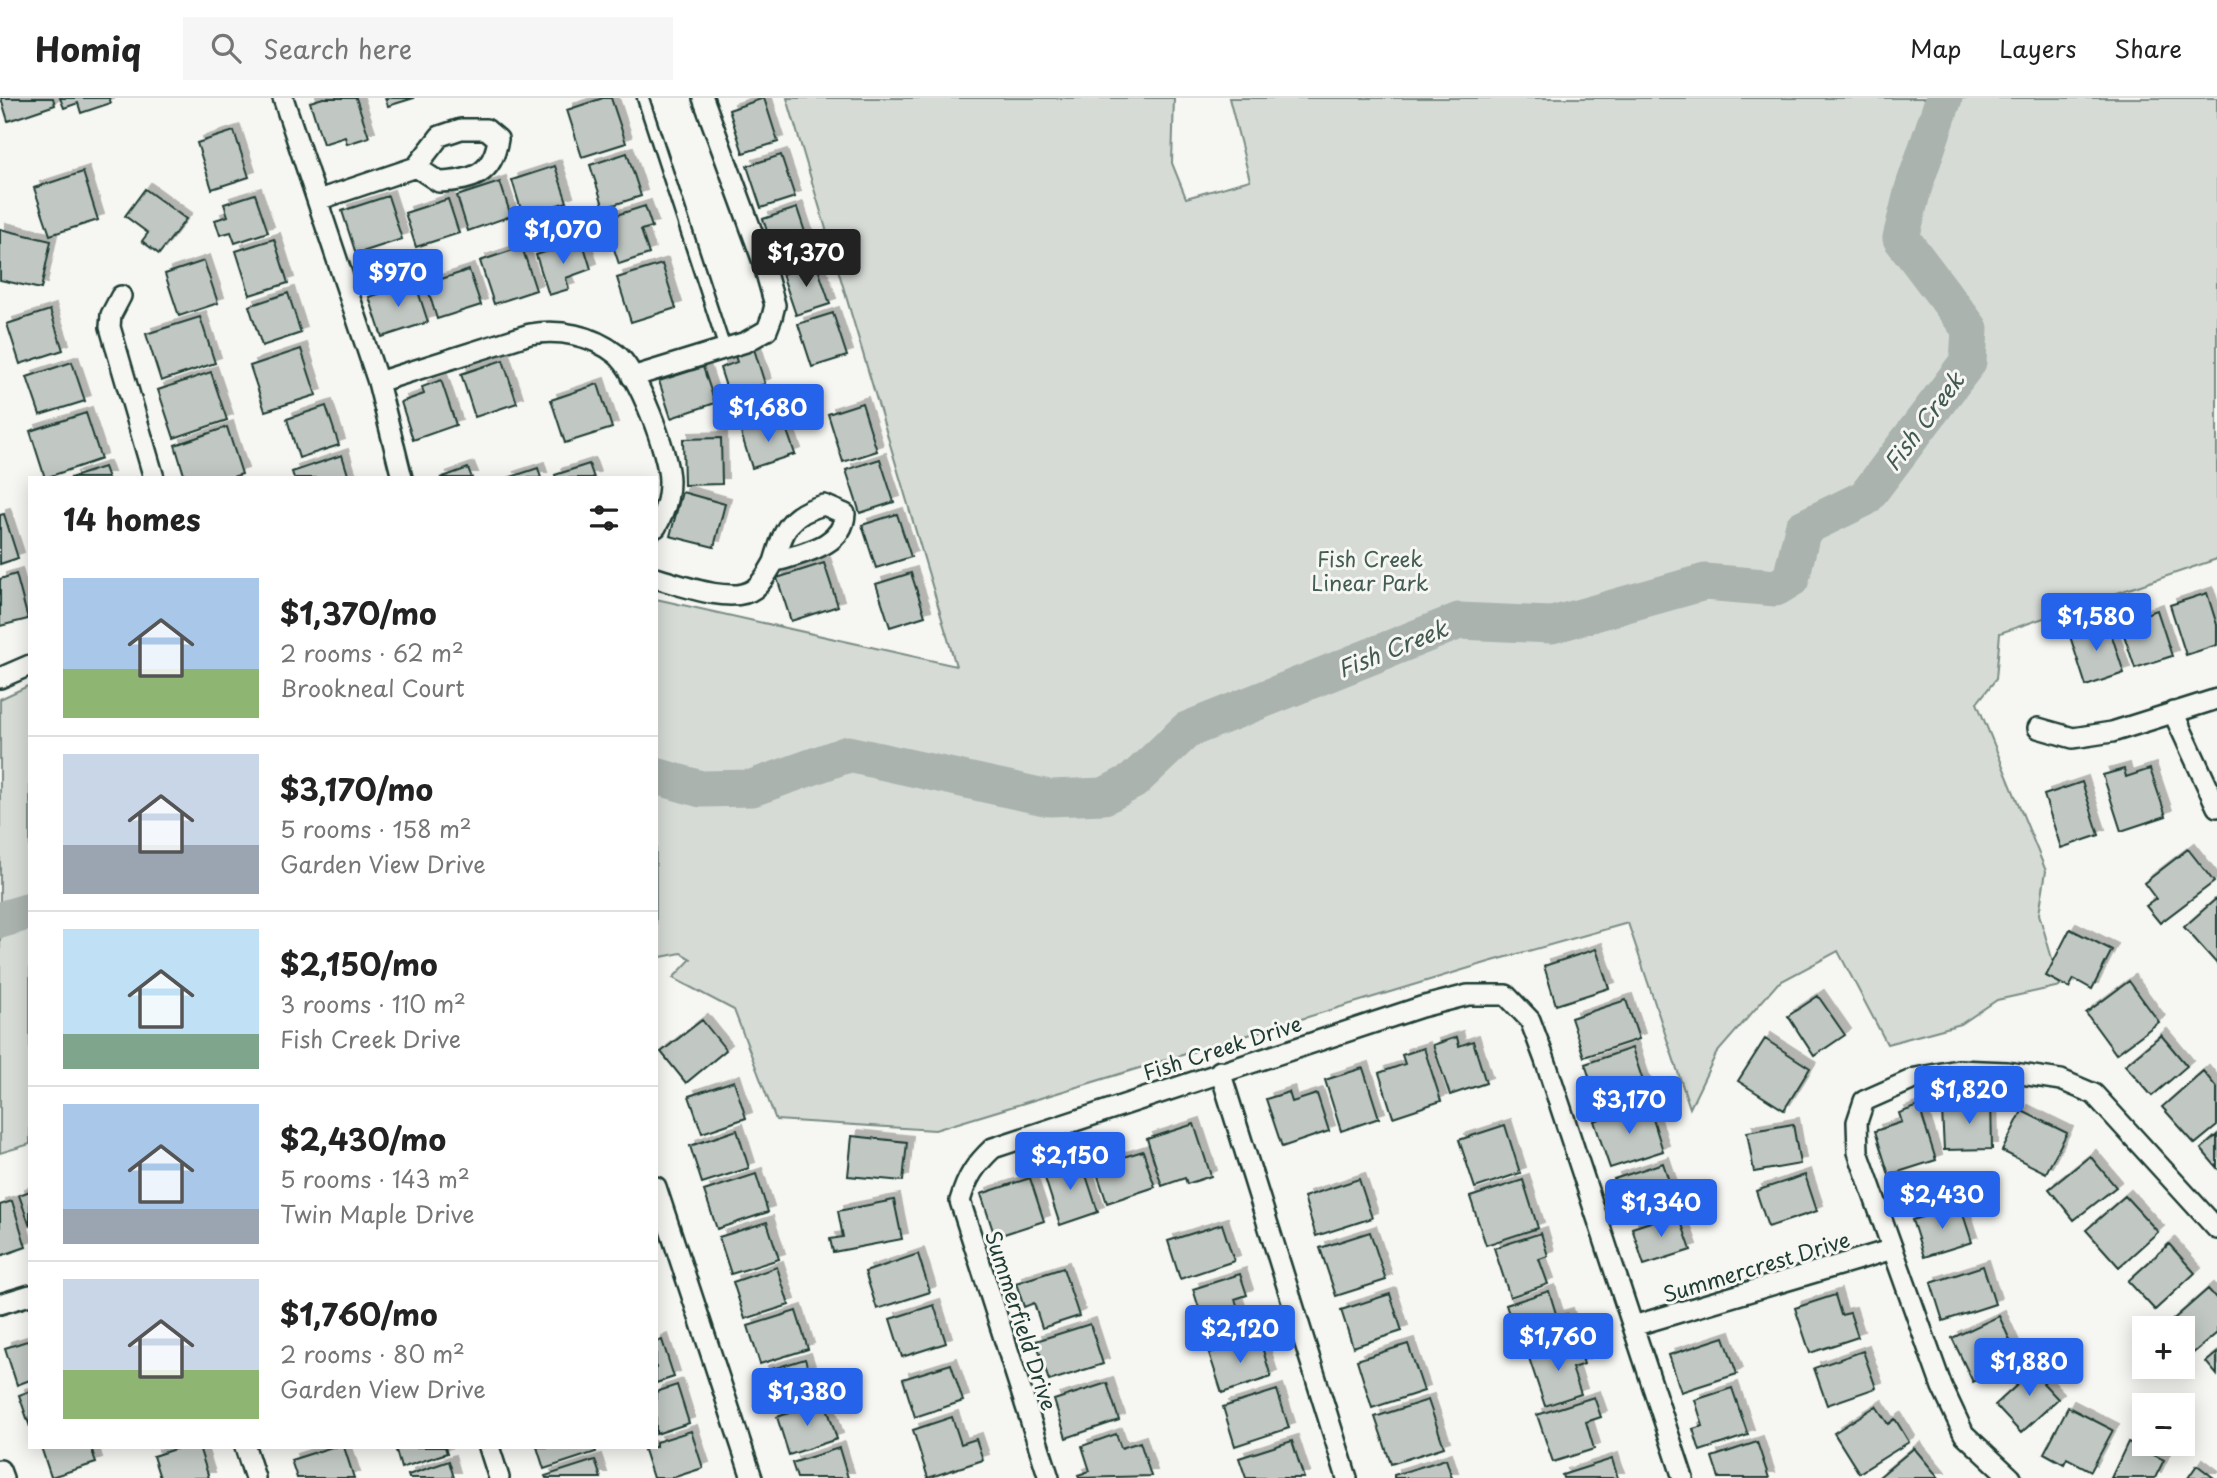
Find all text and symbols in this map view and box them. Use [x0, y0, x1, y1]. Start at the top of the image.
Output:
search box [183, 17, 673, 80]
text: Homiq [35, 23, 141, 73]
icon: search [207, 29, 245, 67]
text: Search here [263, 29, 412, 68]
text: Map [1910, 30, 1961, 66]
text: Layers [1999, 30, 2076, 66]
text: Share [2114, 30, 2182, 66]
pin: $1,070 [506, 206, 620, 266]
text: $1,070 [524, 211, 602, 246]
pin: $1,370 [749, 230, 863, 289]
text: $1,370 [768, 234, 844, 269]
pin: $970 [357, 250, 439, 309]
text: $970 [369, 254, 427, 289]
water label: Fish Creek [1874, 363, 1973, 478]
pin: $1,680 [711, 384, 825, 444]
text: $1,680 [729, 389, 807, 424]
text: 14 homes [63, 496, 201, 541]
icon: filters [585, 499, 623, 537]
park label: Fish Creek Linear Park [1311, 542, 1429, 598]
text: $1,370/mo [280, 590, 437, 635]
pin: $1,580 [2039, 594, 2153, 653]
text: $1,580 [2057, 598, 2135, 633]
icon: home [119, 606, 203, 690]
water label: Fish Creek [1332, 610, 1453, 686]
text: 2 rooms · 62 m² [280, 635, 464, 670]
text: Brookneal Court [280, 670, 465, 705]
text: $3,170/mo [280, 766, 433, 811]
icon: home [119, 782, 203, 866]
text: 5 rooms · 158 m² [280, 811, 472, 846]
text: Garden View Drive [280, 846, 486, 881]
text: $2,150/mo [280, 941, 438, 986]
icon: home [119, 957, 203, 1041]
text: 3 rooms · 110 m² [280, 986, 466, 1021]
street label: Fish Creek Drive [1139, 1006, 1305, 1088]
text: Fish Creek Drive [280, 1021, 461, 1056]
pin: $1,820 [1912, 1066, 2026, 1126]
text: $1,820 [1930, 1071, 2008, 1106]
pin: $3,170 [1572, 1076, 1686, 1136]
text: $3,170 [1592, 1081, 1666, 1116]
text: $2,430/mo [280, 1116, 446, 1161]
icon: home [119, 1132, 203, 1216]
pin: $2,150 [1013, 1132, 1127, 1192]
text: $2,150 [1031, 1137, 1109, 1172]
text: 5 rooms · 143 m² [280, 1161, 470, 1196]
pin: $2,430 [1885, 1172, 1999, 1231]
text: $2,430 [1900, 1176, 1984, 1211]
pin: $1,340 [1604, 1180, 1718, 1239]
text: $1,340 [1621, 1184, 1701, 1219]
text: Twin Maple Drive [280, 1196, 474, 1231]
street label: Summercrest Drive [1659, 1222, 1853, 1310]
street label: Summerfield Drive [978, 1226, 1066, 1414]
text: $1,760/mo [280, 1291, 438, 1336]
pin: $2,120 [1183, 1306, 1297, 1365]
icon: home [119, 1307, 203, 1391]
text: $2,120 [1201, 1310, 1279, 1345]
pin: $1,760 [1501, 1314, 1615, 1373]
map controls [2132, 1316, 2195, 1456]
button: + [2132, 1316, 2195, 1379]
text: $1,760 [1519, 1318, 1597, 1353]
text: 2 rooms · 80 m² [280, 1336, 465, 1371]
pin: $1,880 [1972, 1338, 2086, 1398]
text: $1,880 [1990, 1343, 2068, 1378]
pin: $1,380 [750, 1368, 864, 1428]
text: Garden View Drive [280, 1371, 486, 1406]
text: $1,380 [768, 1373, 846, 1408]
button: − [2132, 1393, 2195, 1456]

